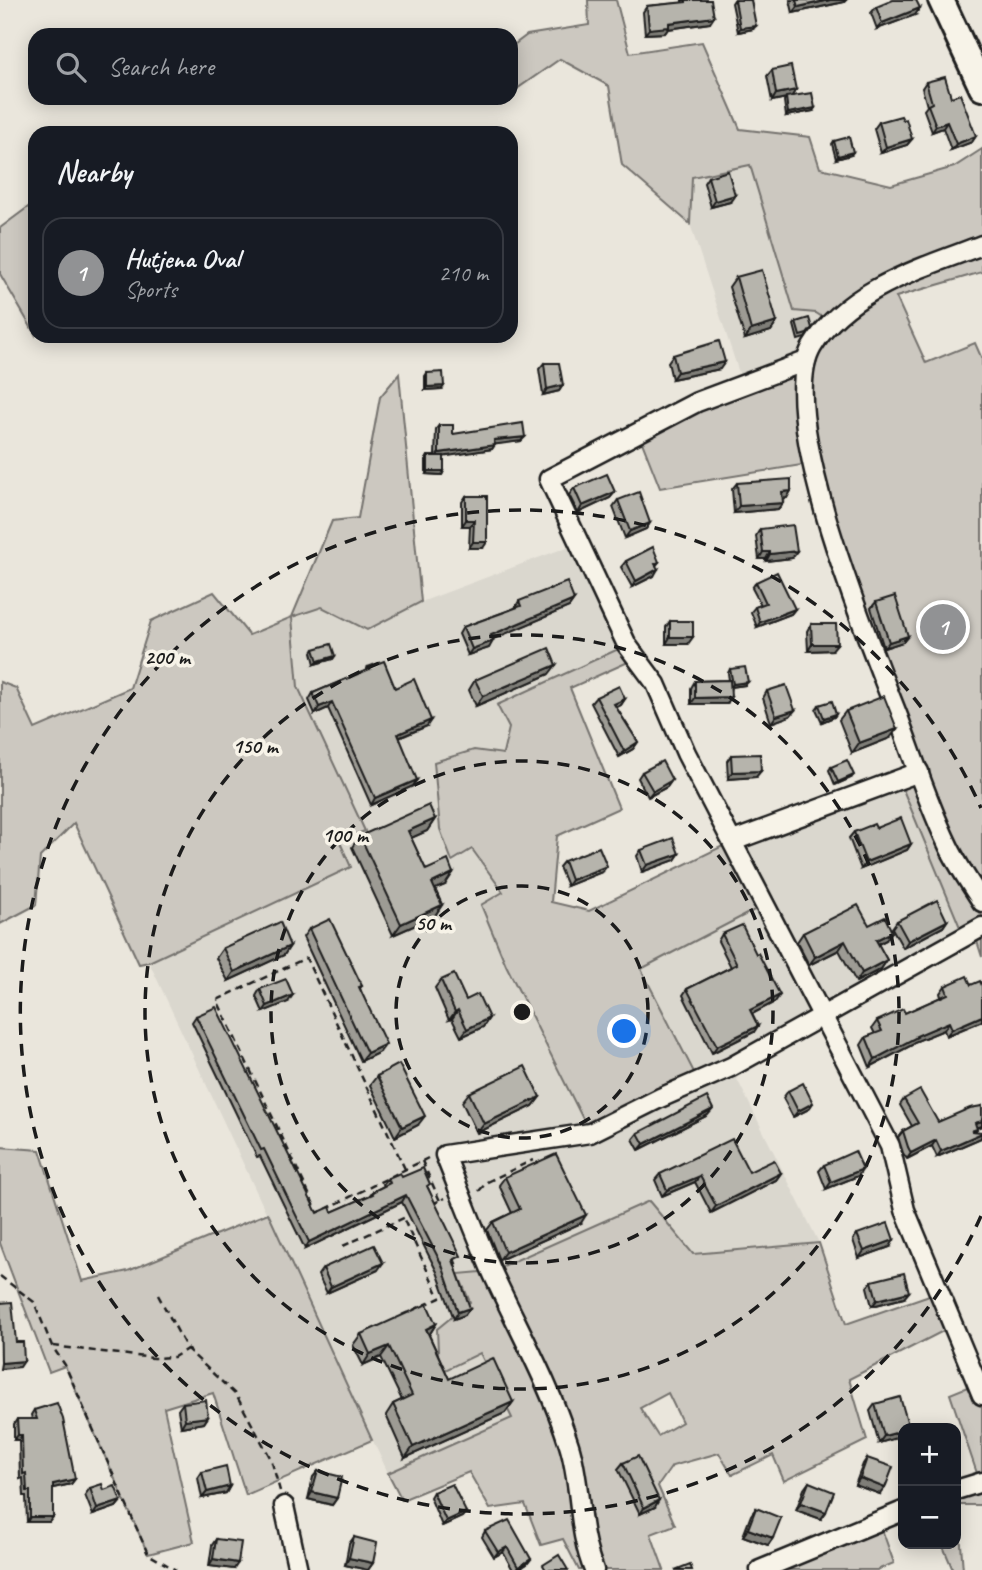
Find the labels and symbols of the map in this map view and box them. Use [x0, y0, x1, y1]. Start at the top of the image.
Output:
pin: 1 [920, 601, 966, 653]
text: 200 m [144, 644, 192, 670]
text: 150 m [232, 733, 280, 759]
text: 100 m [322, 822, 370, 848]
text: 50 m [415, 910, 453, 936]
centre of rings [510, 1000, 534, 1024]
your location [607, 1014, 641, 1048]

